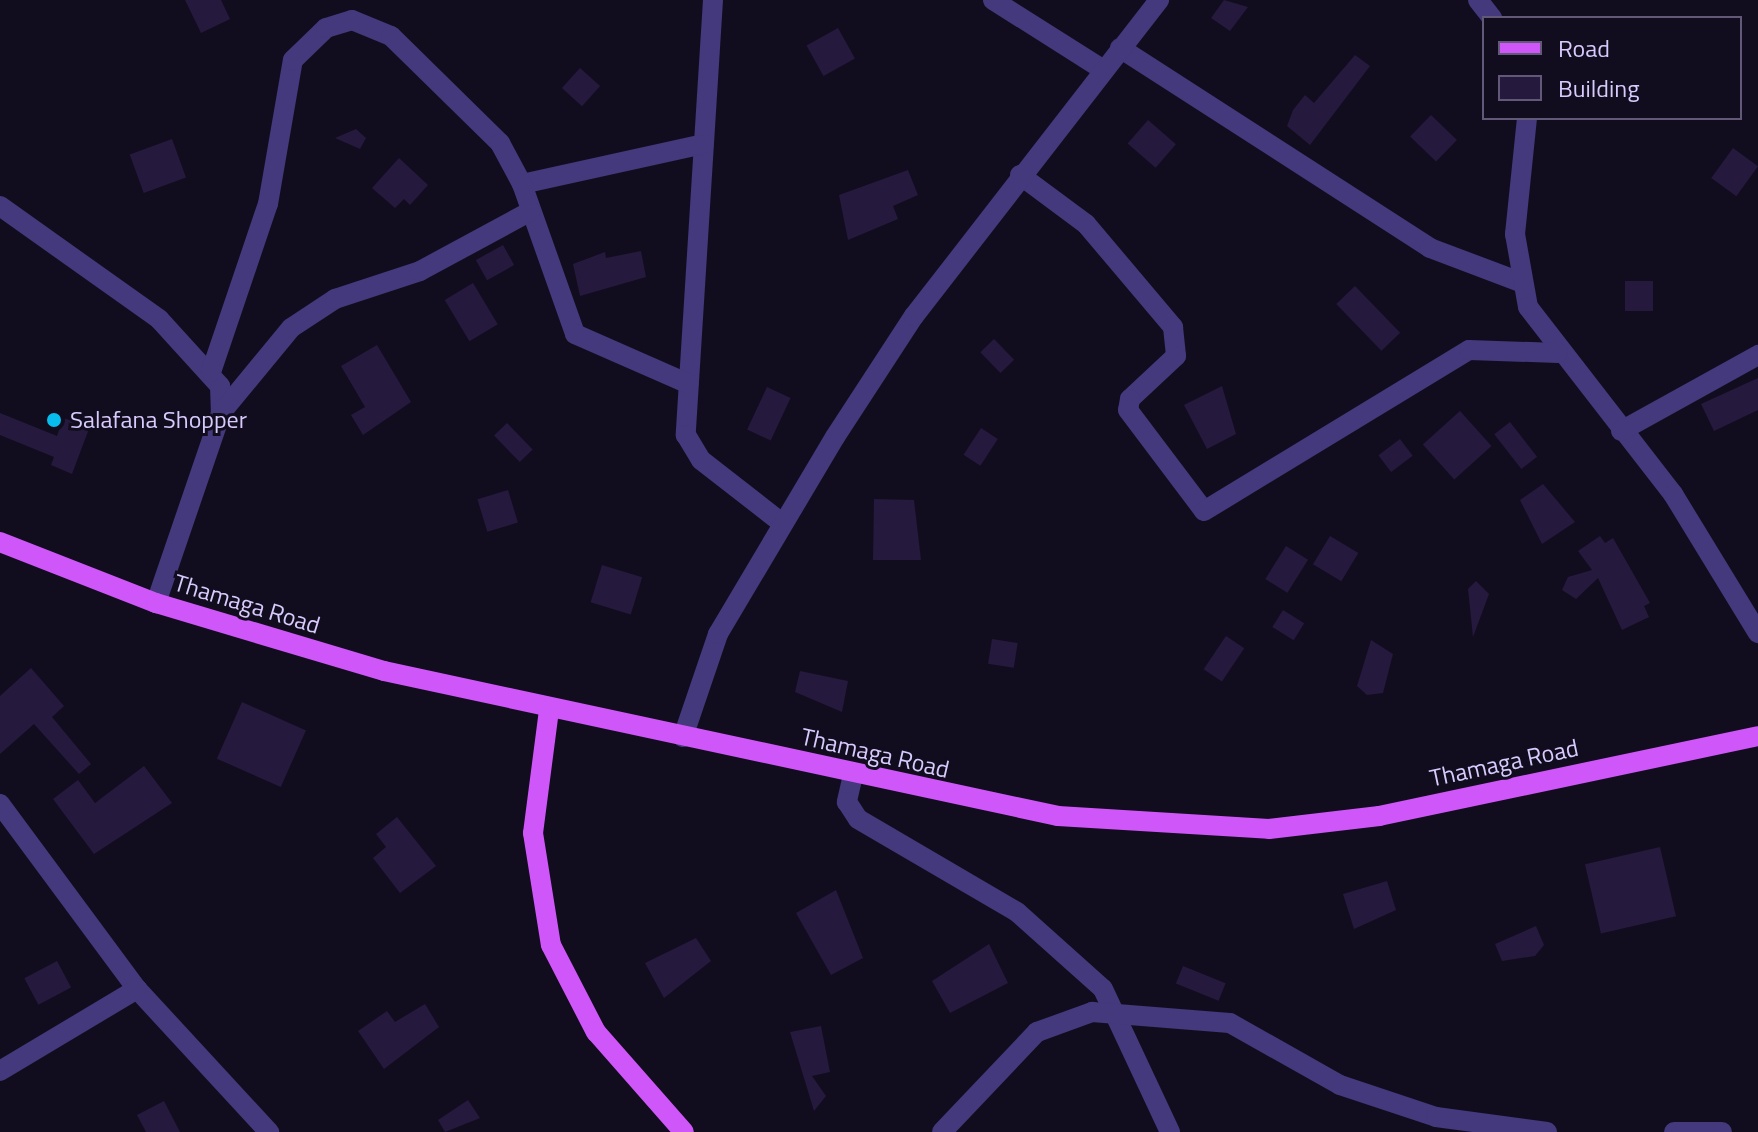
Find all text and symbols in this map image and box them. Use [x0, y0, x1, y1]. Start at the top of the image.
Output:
legend [1482, 16, 1742, 120]
text: Road [1558, 30, 1610, 66]
text: Building [1558, 70, 1640, 106]
place label: Salafana Shopper [70, 406, 247, 434]
marker: Salafana Shopper [45, 411, 63, 429]
street label: Thamaga Road [170, 568, 324, 640]
street label: Thamaga Road [798, 722, 952, 784]
street label: Thamaga Road [1427, 733, 1581, 793]

